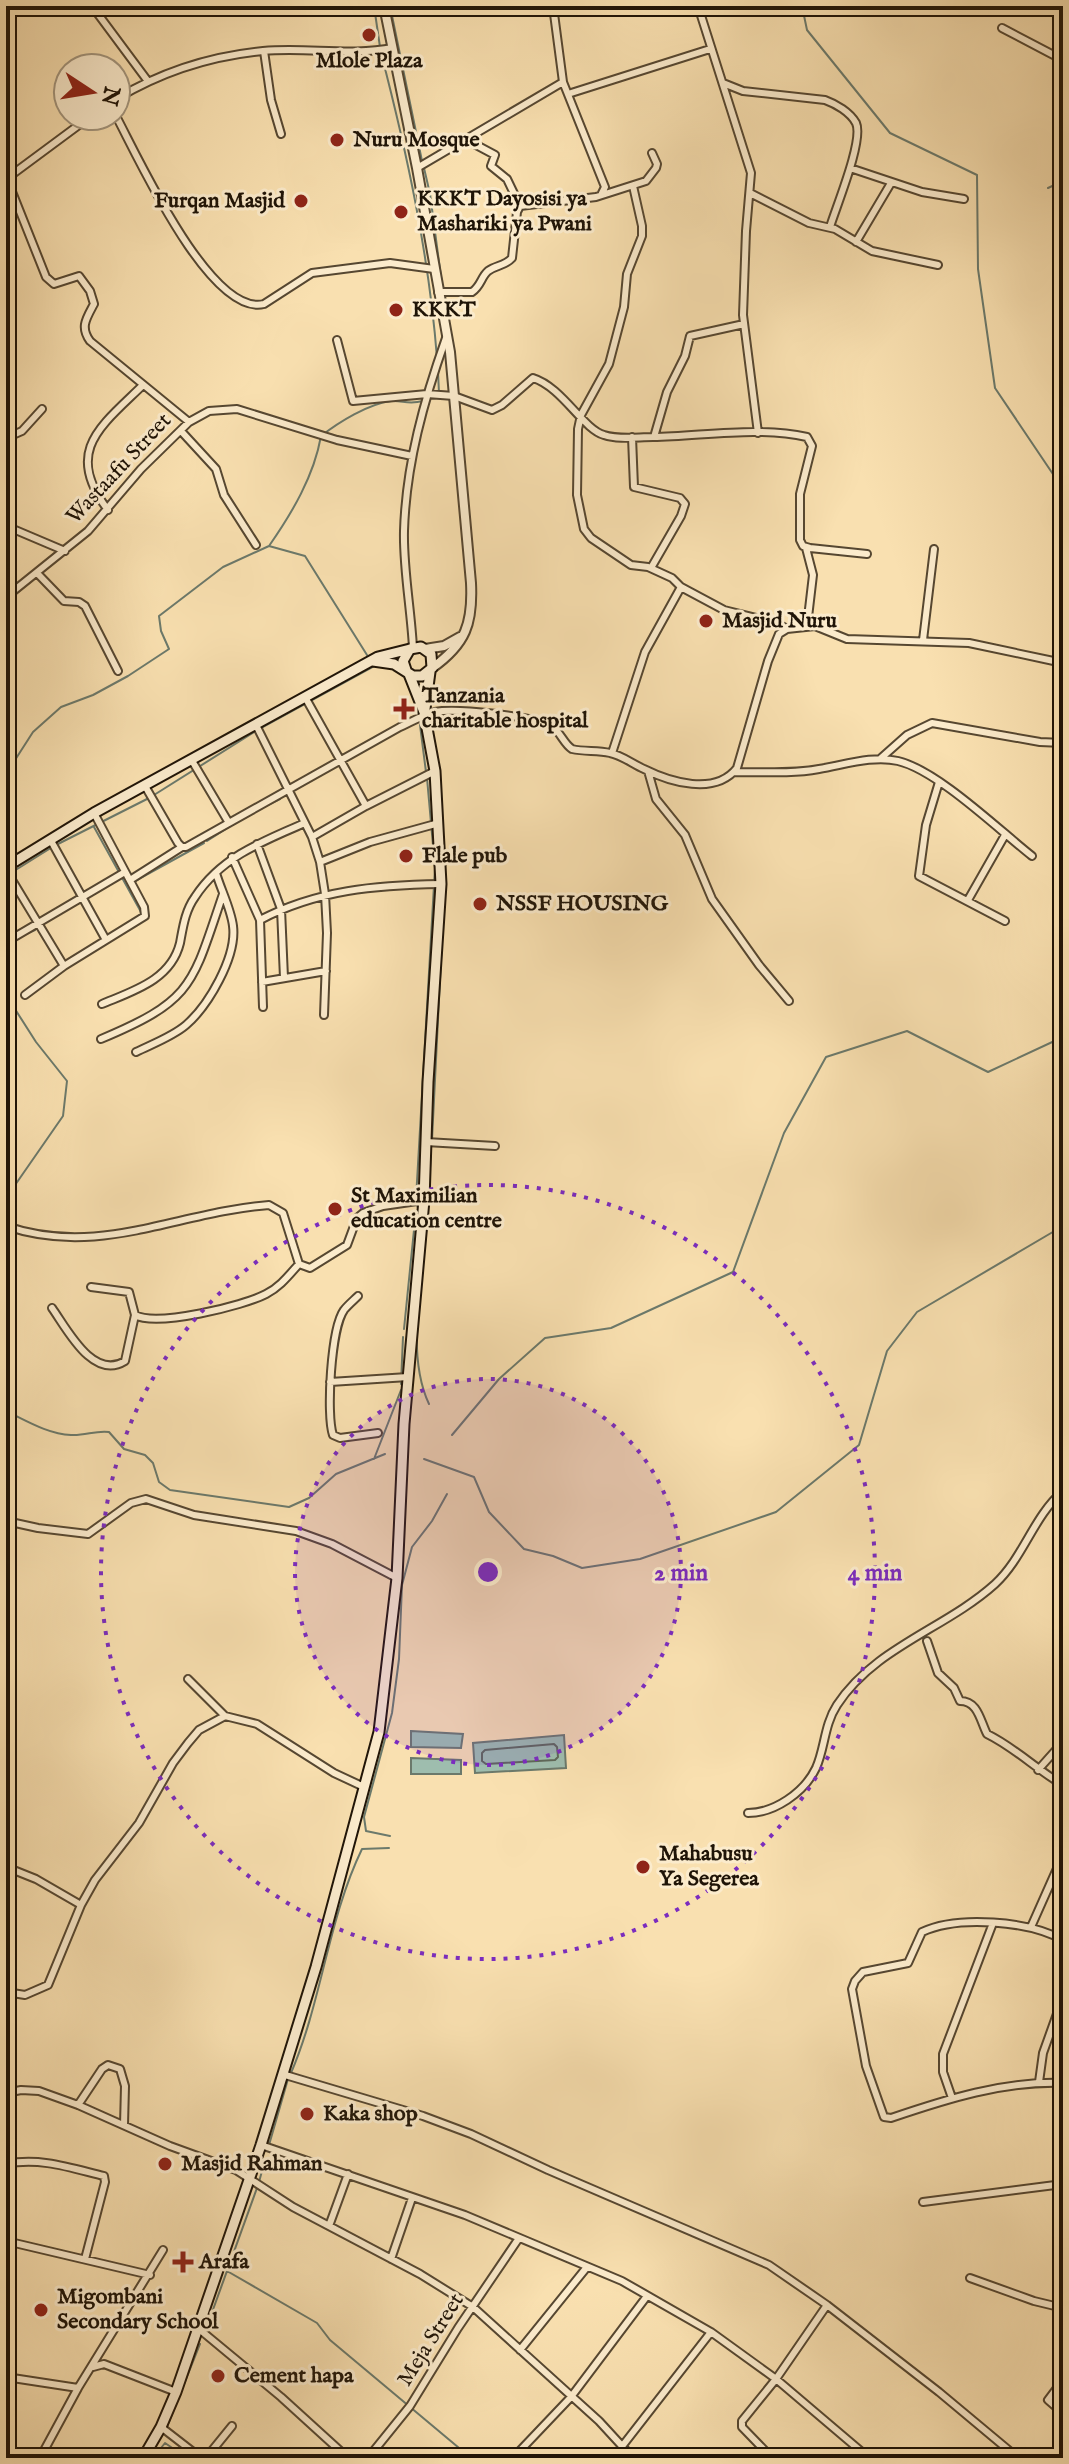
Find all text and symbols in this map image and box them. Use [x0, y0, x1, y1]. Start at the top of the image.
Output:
marker: Mlole Plaza [360, 26, 378, 44]
place label: Mlole Plaza [315, 47, 423, 75]
north arrow [52, 52, 132, 132]
text: N [94, 83, 125, 108]
place label: Nuru Mosque [352, 126, 480, 154]
marker: Nuru Mosque [328, 131, 346, 149]
place label: KKKT Dayosisi ya Mashariki ya Pwani [417, 185, 592, 238]
place label: Furqan Masjid [154, 187, 286, 215]
marker: Furqan Masjid [292, 192, 310, 210]
marker: KKKT Dayosisi ya Mashariki ya Pwani [392, 203, 410, 221]
place label: KKKT [412, 296, 477, 324]
marker: KKKT [387, 301, 405, 319]
street label: Wastaafu Street [60, 407, 178, 531]
place label: Masjid Nuru [722, 607, 837, 635]
marker: Masjid Nuru [697, 612, 715, 630]
place label: Tanzania charitable hospital [421, 682, 589, 735]
marker: Tanzania charitable hospital [393, 698, 415, 720]
place label: Flale pub [422, 842, 508, 870]
marker: Flale pub [397, 847, 415, 865]
place label: NSSF HOUSING [495, 890, 669, 918]
marker: NSSF HOUSING [471, 895, 489, 913]
place label: St Maximilian education centre [351, 1182, 502, 1235]
marker: St Maximilian education centre [326, 1200, 344, 1218]
centre of rings [474, 1558, 502, 1586]
text: 2 min [654, 1558, 708, 1589]
text: 4 min [848, 1558, 903, 1589]
place label: Mahabusu Ya Segerea [659, 1840, 759, 1893]
marker: Mahabusu Ya Segerea [634, 1858, 652, 1876]
place label: Kaka shop [323, 2100, 418, 2128]
marker: Kaka shop [298, 2105, 316, 2123]
place label: Masjid Rahman [181, 2150, 323, 2178]
marker: Masjid Rahman [156, 2155, 174, 2173]
place label: Arafa [198, 2248, 249, 2276]
marker: Arafa [174, 2253, 192, 2271]
place label: Migombani Secondary School [57, 2283, 219, 2336]
street label: Meja Street [391, 2288, 471, 2392]
marker: Migombani Secondary School [32, 2301, 50, 2319]
place label: Cement hapa [234, 2362, 354, 2390]
marker: Cement hapa [209, 2367, 227, 2385]

